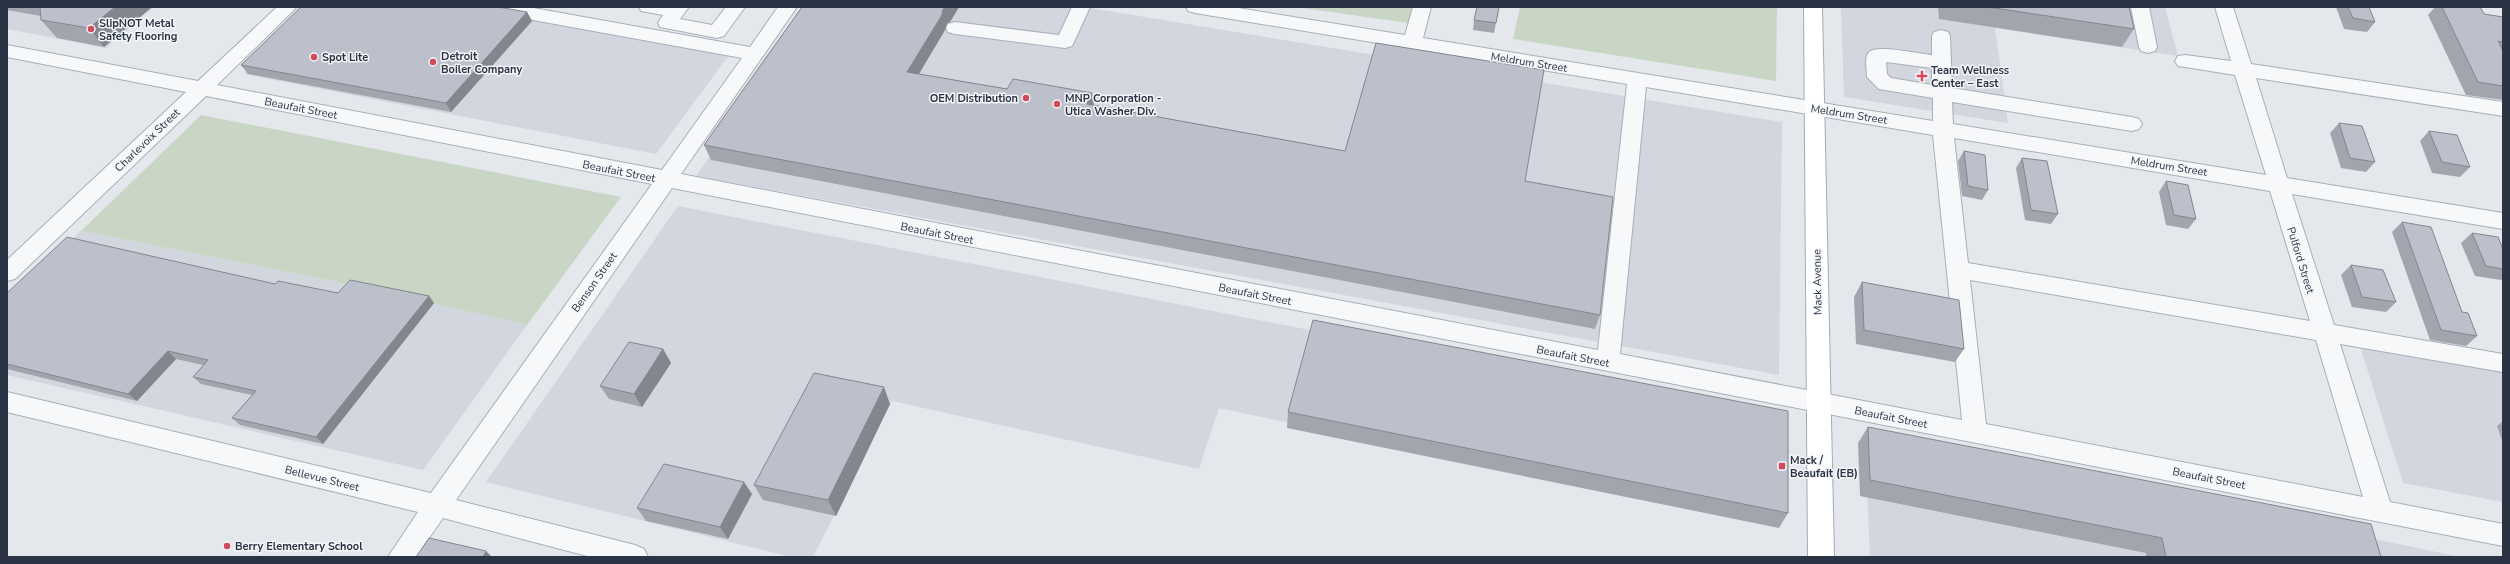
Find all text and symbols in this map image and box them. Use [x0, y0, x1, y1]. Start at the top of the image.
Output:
place label: SlipNOT Metal Safety Flooring [99, 16, 177, 44]
marker: SlipNOT Metal Safety Flooring [86, 24, 96, 34]
place label: Detroit Boiler Company [441, 49, 522, 77]
street label: Meldrum Street [1490, 49, 1568, 76]
place label: Spot Lite [322, 50, 368, 65]
marker: Spot Lite [309, 52, 319, 62]
marker: Detroit Boiler Company [428, 57, 438, 67]
place label: Team Wellness Center – East [1931, 63, 2009, 91]
marker: Team Wellness Center – East [1916, 70, 1928, 82]
place label: OEM Distribution [930, 91, 1018, 106]
place label: MNP Corporation - Utica Washer Div. [1065, 91, 1162, 119]
marker: OEM Distribution [1021, 93, 1031, 103]
street label: Beaufait Street [263, 94, 339, 123]
marker: MNP Corporation - Utica Washer Div. [1052, 99, 1062, 109]
street label: Meldrum Street [1810, 101, 1888, 128]
street label: Charlevoix Street [111, 105, 183, 175]
street label: Meldrum Street [2130, 153, 2208, 180]
street label: Beaufait Street [581, 157, 657, 186]
street label: Beaufait Street [899, 219, 975, 248]
street label: Pulford Street [2283, 225, 2318, 295]
street label: Benson Street [568, 249, 621, 315]
street label: Mack Avenue [1809, 249, 1826, 315]
street label: Beaufait Street [1217, 280, 1293, 309]
street label: Beaufait Street [1535, 342, 1611, 371]
street label: Beaufait Street [1853, 403, 1929, 432]
place label: Mack / Beaufait (EB) [1790, 453, 1858, 481]
marker: Mack / Beaufait (EB) [1777, 461, 1787, 471]
street label: Bellevue Street [283, 462, 361, 495]
street label: Beaufait Street [2171, 464, 2247, 493]
place label: Berry Elementary School [235, 539, 363, 554]
marker: Berry Elementary School [222, 541, 232, 551]

